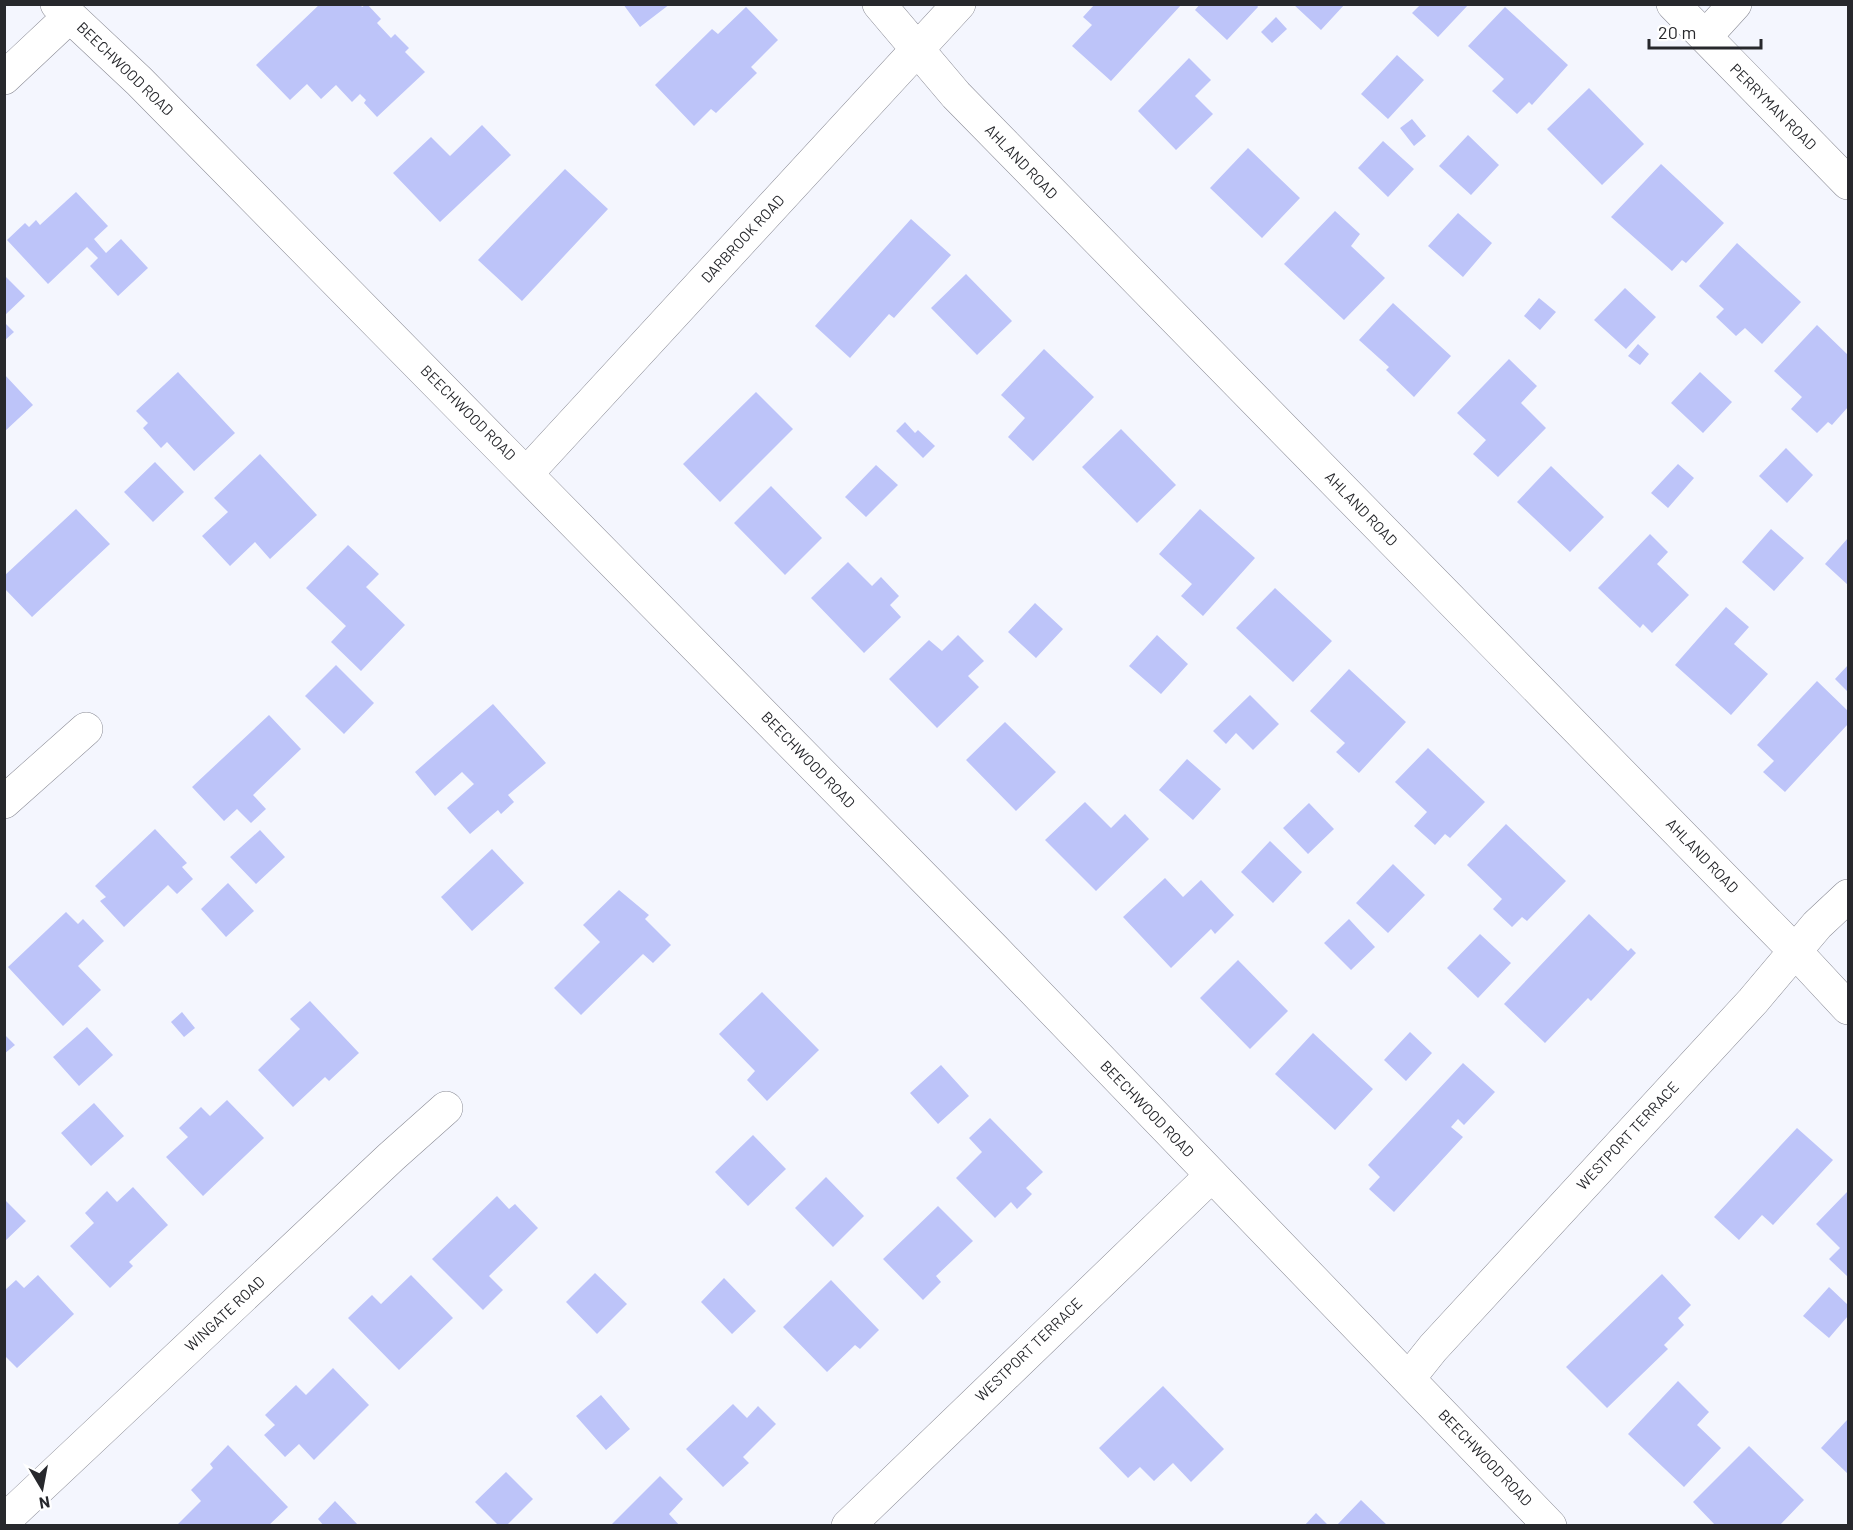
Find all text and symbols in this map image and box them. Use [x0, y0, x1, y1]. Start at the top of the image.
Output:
scale bar [1649, 12, 1762, 50]
street label: BEECHWOOD ROAD [74, 18, 178, 119]
text: 20 m [1658, 21, 1696, 43]
street label: PERRYMAN ROAD [1727, 59, 1821, 153]
street label: AHLAND ROAD [982, 120, 1062, 202]
street label: DARBROOK ROAD [697, 191, 788, 286]
street label: BEECHWOOD ROAD [417, 361, 520, 464]
street label: AHLAND ROAD [1322, 467, 1402, 549]
street label: BEECHWOOD ROAD [758, 707, 859, 811]
street label: AHLAND ROAD [1663, 814, 1743, 896]
street label: BEECHWOOD ROAD [1097, 1056, 1198, 1160]
street label: WESTPORT TERRACE [1572, 1077, 1682, 1193]
street label: WINGATE ROAD [181, 1272, 268, 1355]
street label: WESTPORT TERRACE [971, 1294, 1085, 1405]
street label: BEECHWOOD ROAD [1435, 1405, 1536, 1509]
north arrow [12, 1458, 72, 1518]
text: N [38, 1493, 52, 1514]

